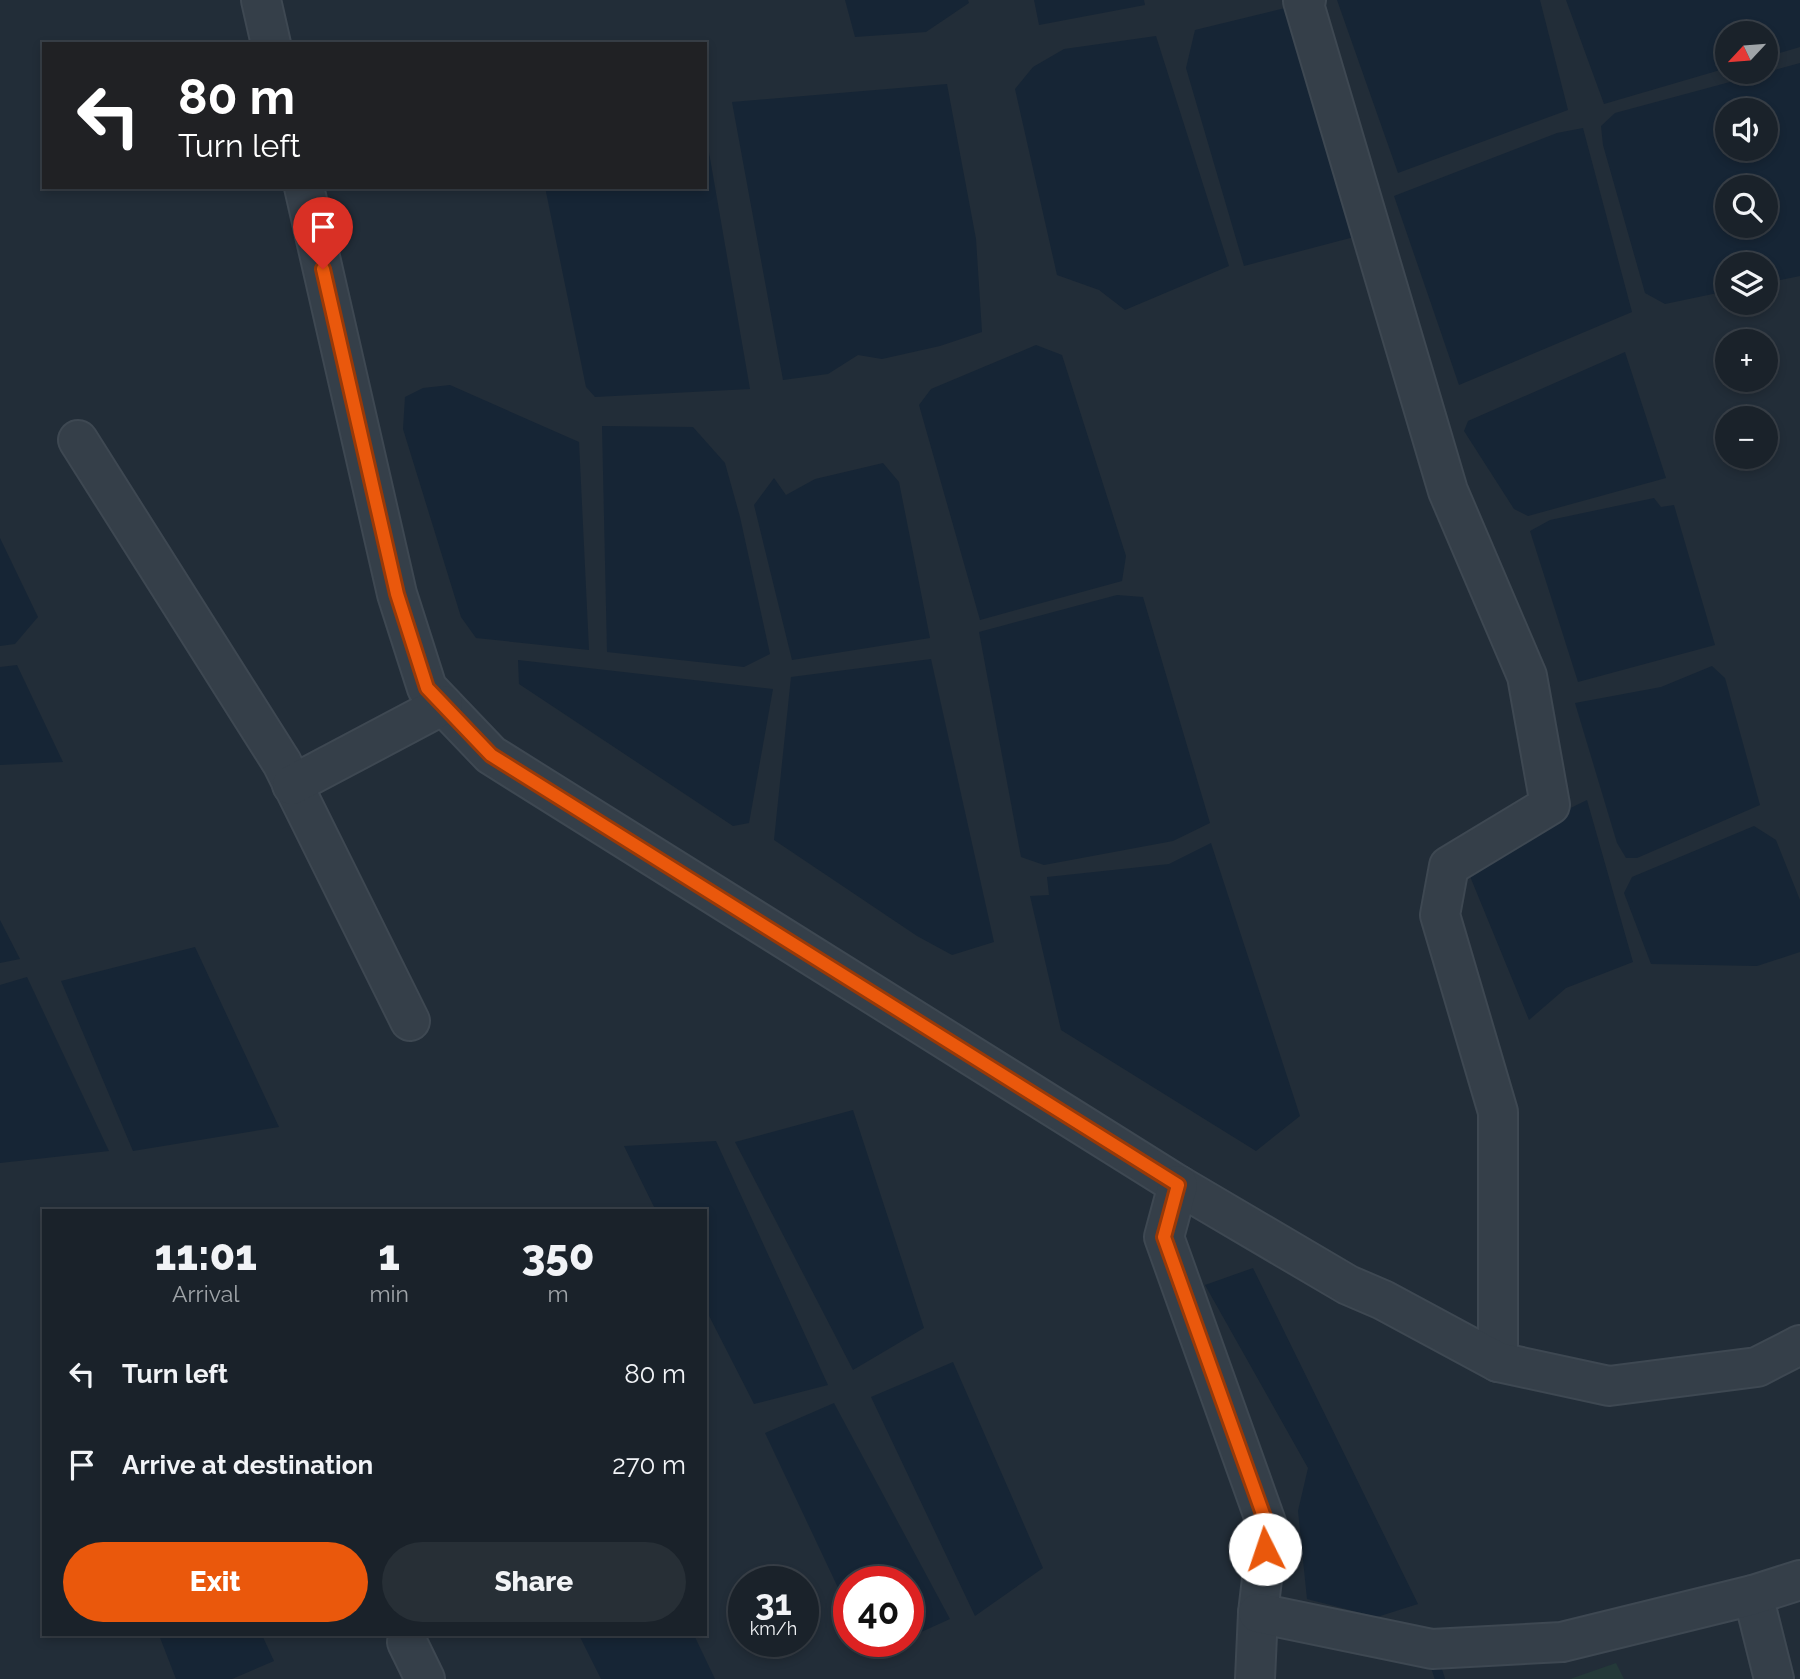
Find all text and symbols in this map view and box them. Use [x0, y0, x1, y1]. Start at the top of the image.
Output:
north arrow [1715, 21, 1778, 84]
map controls [1715, 21, 1778, 469]
text: 80 m [178, 68, 295, 125]
icon: left [63, 70, 154, 161]
button: sound [1715, 98, 1778, 161]
text: Turn left [178, 127, 300, 164]
button: search [1715, 175, 1778, 238]
pin [293, 197, 353, 269]
icon: arrive [304, 208, 342, 246]
button: layers [1715, 252, 1778, 315]
button: + [1715, 329, 1778, 392]
button: − [1715, 406, 1778, 469]
text: 11:01 [154, 1231, 257, 1280]
text: 1 [378, 1231, 400, 1280]
text: 350 [521, 1231, 595, 1280]
text: Arrival [172, 1280, 239, 1307]
text: min [369, 1280, 409, 1307]
text: m [547, 1280, 569, 1307]
icon: left [63, 1355, 101, 1393]
text: Turn left [122, 1359, 228, 1389]
text: 80 m [624, 1359, 686, 1389]
icon: arrive [63, 1446, 101, 1484]
text: Arrive at destination [122, 1450, 373, 1480]
text: 270 m [612, 1450, 686, 1480]
position arrow [1228, 1512, 1302, 1586]
button: Exit [63, 1542, 368, 1622]
button: Share [382, 1542, 686, 1622]
speed limit sign: 40 [833, 1566, 924, 1657]
text: 31 [755, 1582, 792, 1623]
text: km/h [750, 1618, 797, 1639]

